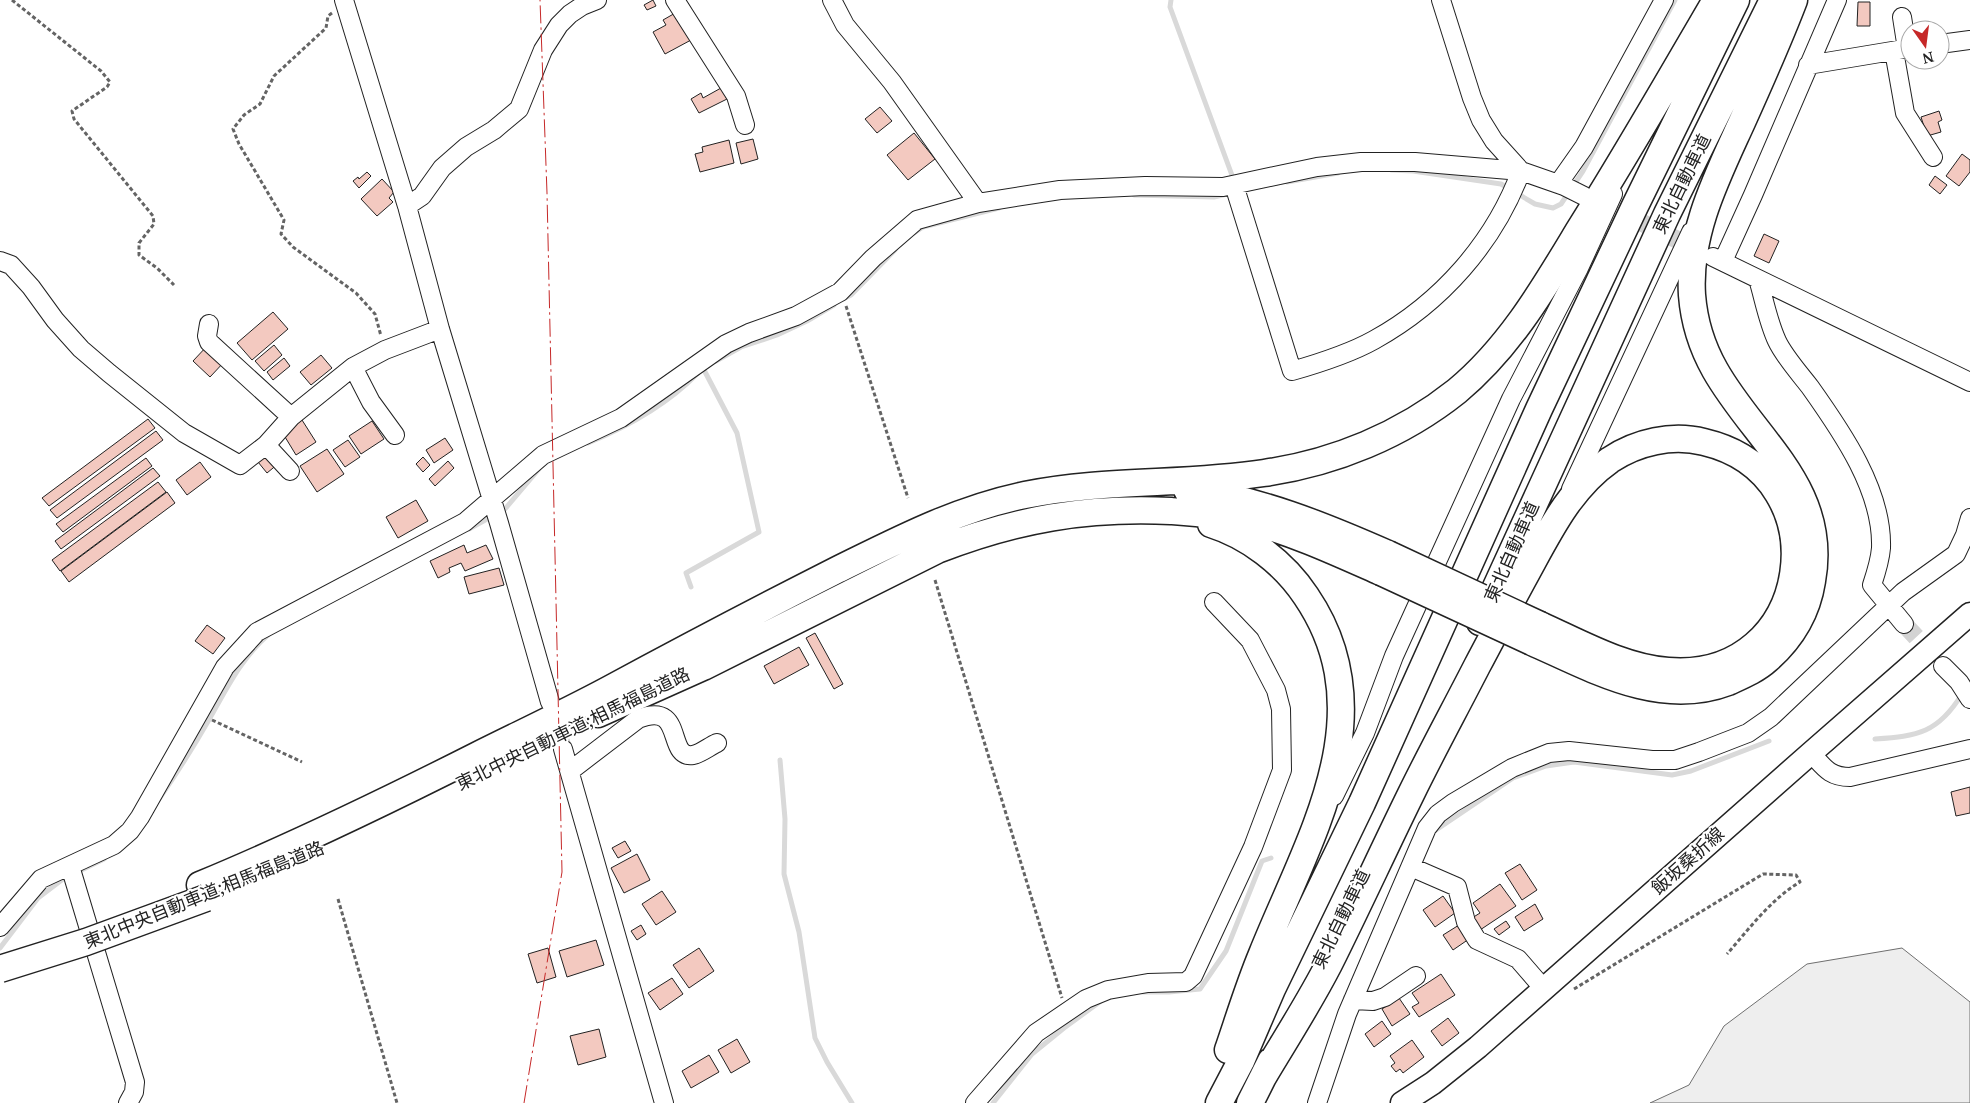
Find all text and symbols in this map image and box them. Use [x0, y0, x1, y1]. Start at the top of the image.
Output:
north arrow [1900, 20, 1950, 70]
text: N [1921, 48, 1936, 69]
street label: 東北自動車道 [1647, 130, 1716, 237]
street label: 東北自動車道 [1478, 497, 1544, 606]
street label: 東北中央自動車道;相馬福島道路 [452, 661, 693, 795]
street label: 飯坂桑折線 [1646, 821, 1729, 899]
street label: 東北中央自動車道;相馬福島道路 [80, 835, 327, 953]
street label: 東北自動車道 [1306, 865, 1375, 972]

